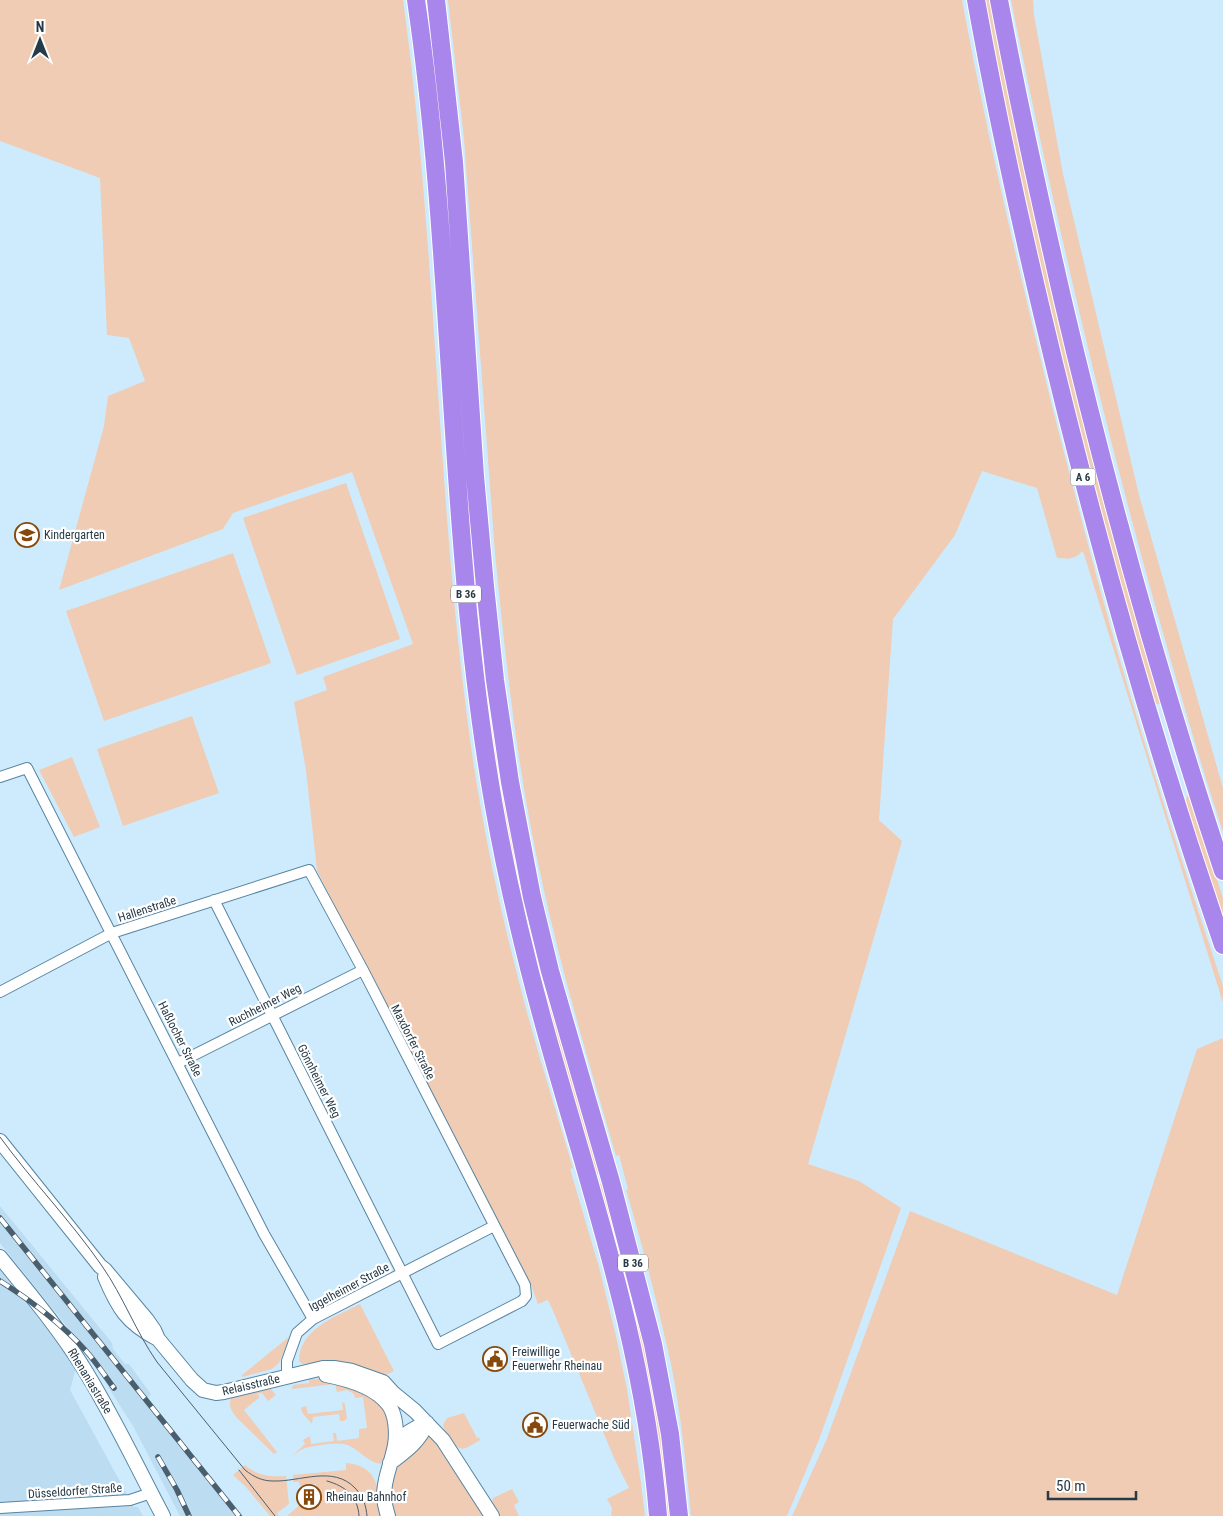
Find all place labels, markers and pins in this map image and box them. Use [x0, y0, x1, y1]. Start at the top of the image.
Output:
school or university icon: Kindergarten [14, 522, 40, 548]
place label: Kindergarten [44, 528, 105, 542]
place label: Freiwillige Feuerwehr Rheinau [512, 1345, 602, 1373]
public building icon: Freiwillige Feuerwehr Rheinau [482, 1346, 508, 1372]
public building icon: Feuerwache Süd [522, 1412, 548, 1438]
place label: Feuerwache Süd [552, 1418, 630, 1432]
building icon: Rheinau Bahnhof [296, 1484, 322, 1510]
place label: Rheinau Bahnhof [326, 1490, 406, 1504]

